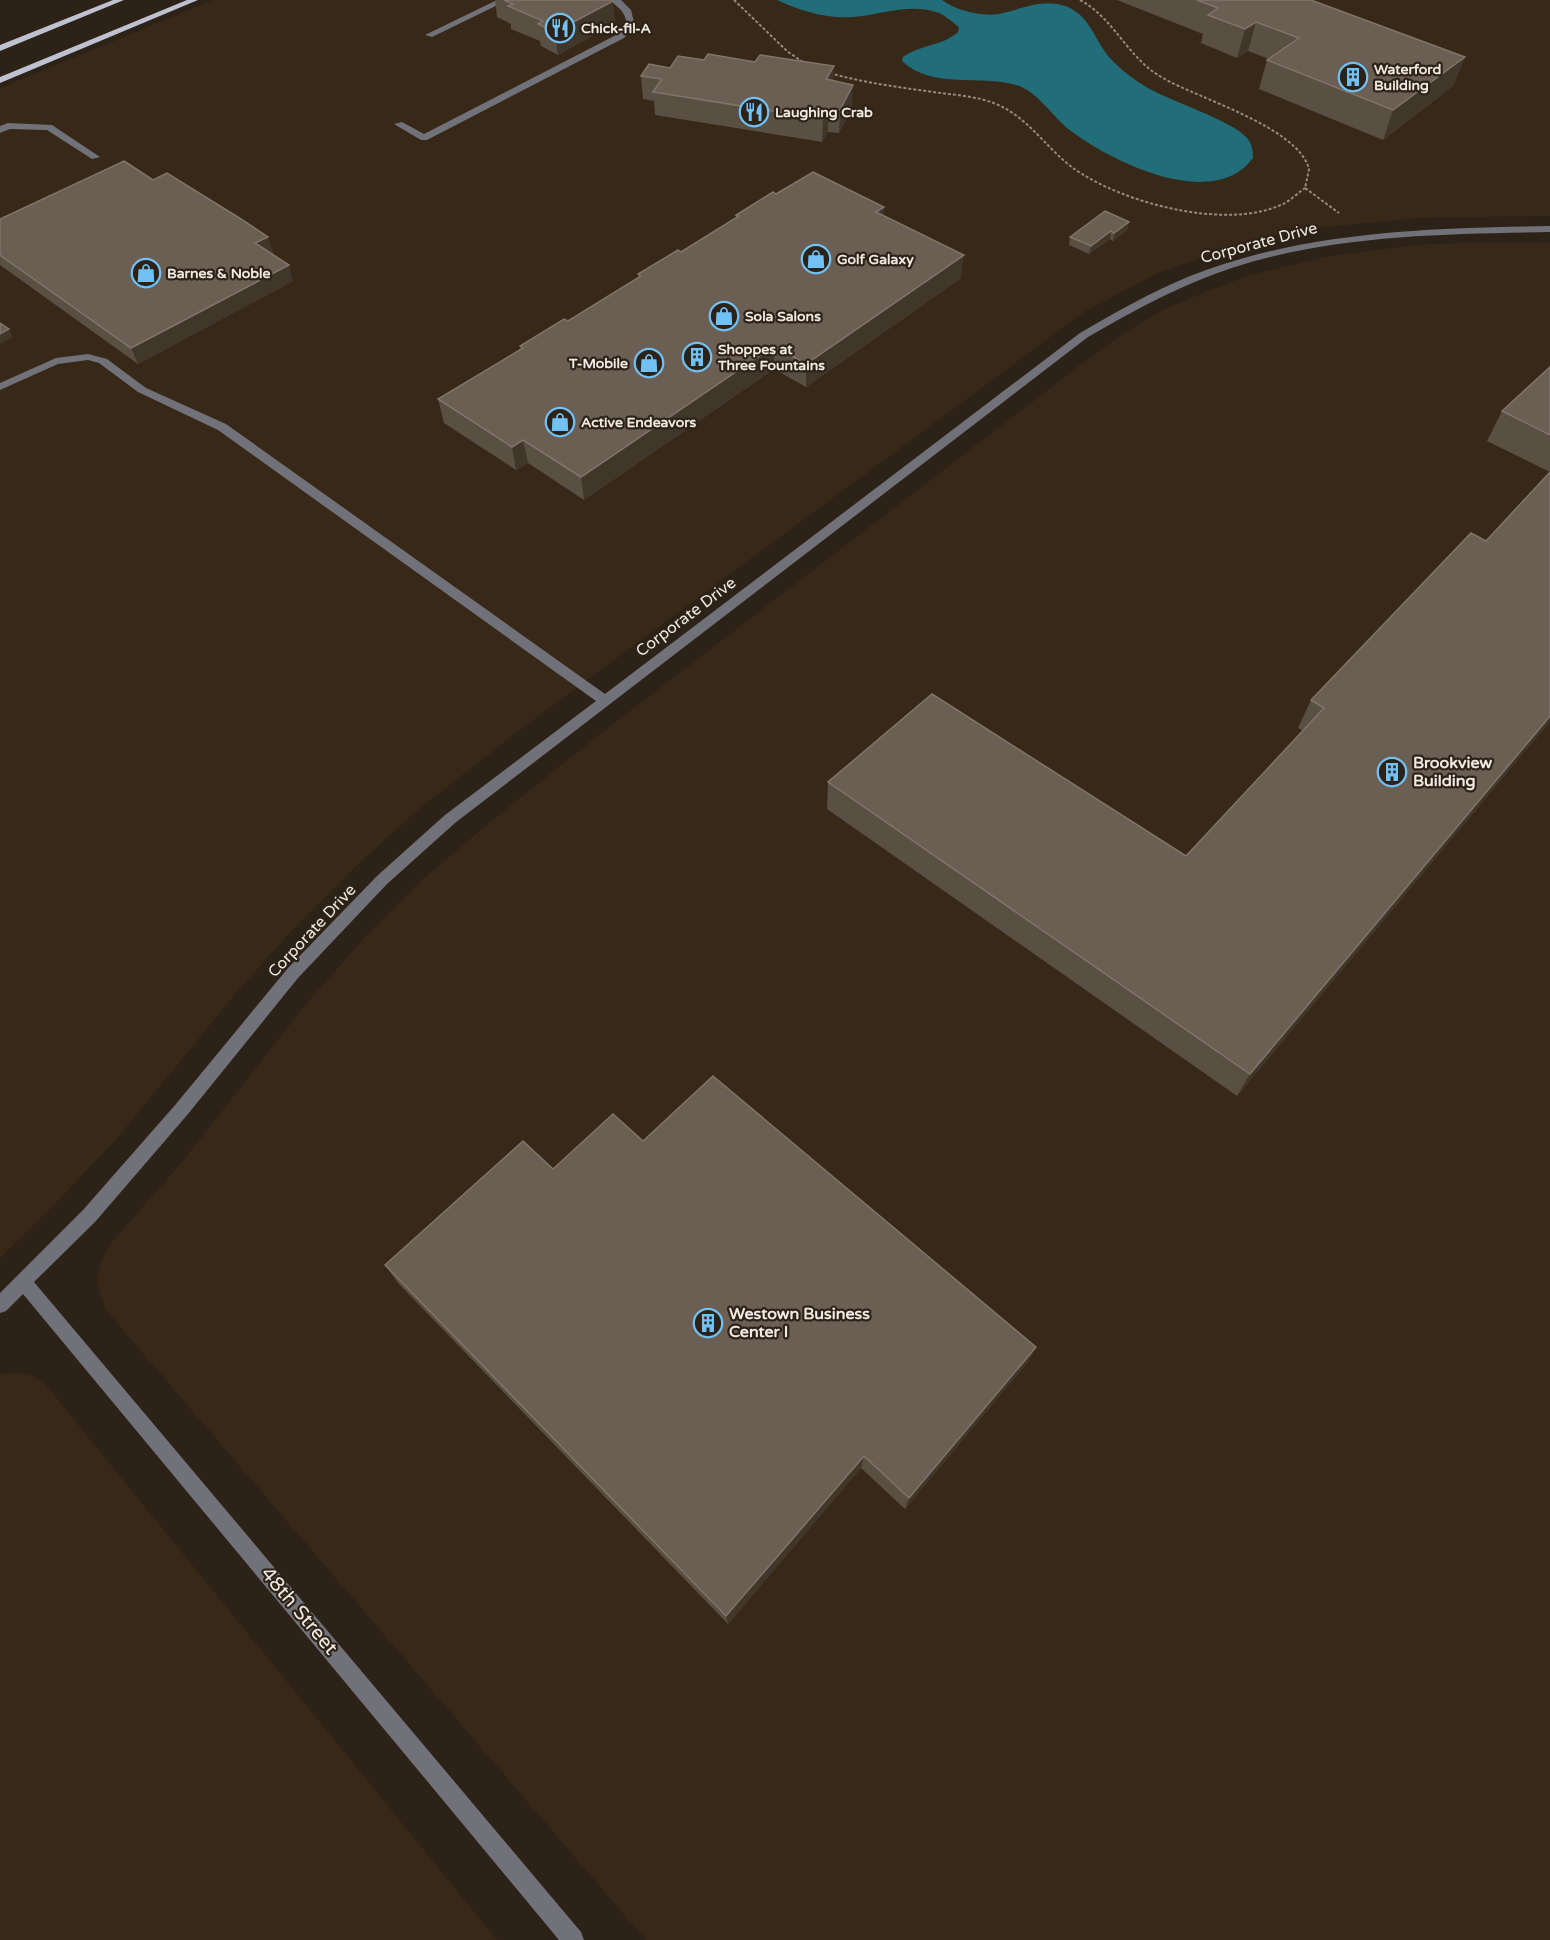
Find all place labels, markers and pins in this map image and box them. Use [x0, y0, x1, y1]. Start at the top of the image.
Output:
restaurant icon: Chick-fil-A [544, 12, 576, 44]
place label: Chick-fil-A [581, 20, 651, 37]
building icon: Waterford Building [1337, 61, 1369, 93]
place label: Waterford Building [1374, 61, 1441, 94]
restaurant icon: Laughing Crab [738, 96, 770, 128]
place label: Laughing Crab [775, 104, 873, 121]
shop icon: Golf Galaxy [800, 243, 832, 275]
place label: Golf Galaxy [837, 251, 914, 268]
shop icon: Barnes & Noble [130, 257, 162, 289]
place label: Barnes & Noble [167, 265, 271, 282]
shop icon: Sola Salons [708, 300, 740, 332]
place label: Sola Salons [745, 308, 821, 325]
building icon: Shoppes at Three Fountains [681, 341, 713, 373]
place label: Shoppes at Three Fountains [717, 341, 825, 374]
shop icon: T-Mobile [633, 347, 665, 379]
place label: T-Mobile [568, 355, 628, 372]
shop icon: Active Endeavors [544, 406, 576, 438]
place label: Active Endeavors [581, 414, 697, 431]
place label: Brookview Building [1413, 753, 1492, 791]
building icon: Brookview Building [1376, 756, 1408, 788]
place label: Westown Business Center I [729, 1304, 870, 1342]
building icon: Westown Business Center I [692, 1307, 724, 1339]

